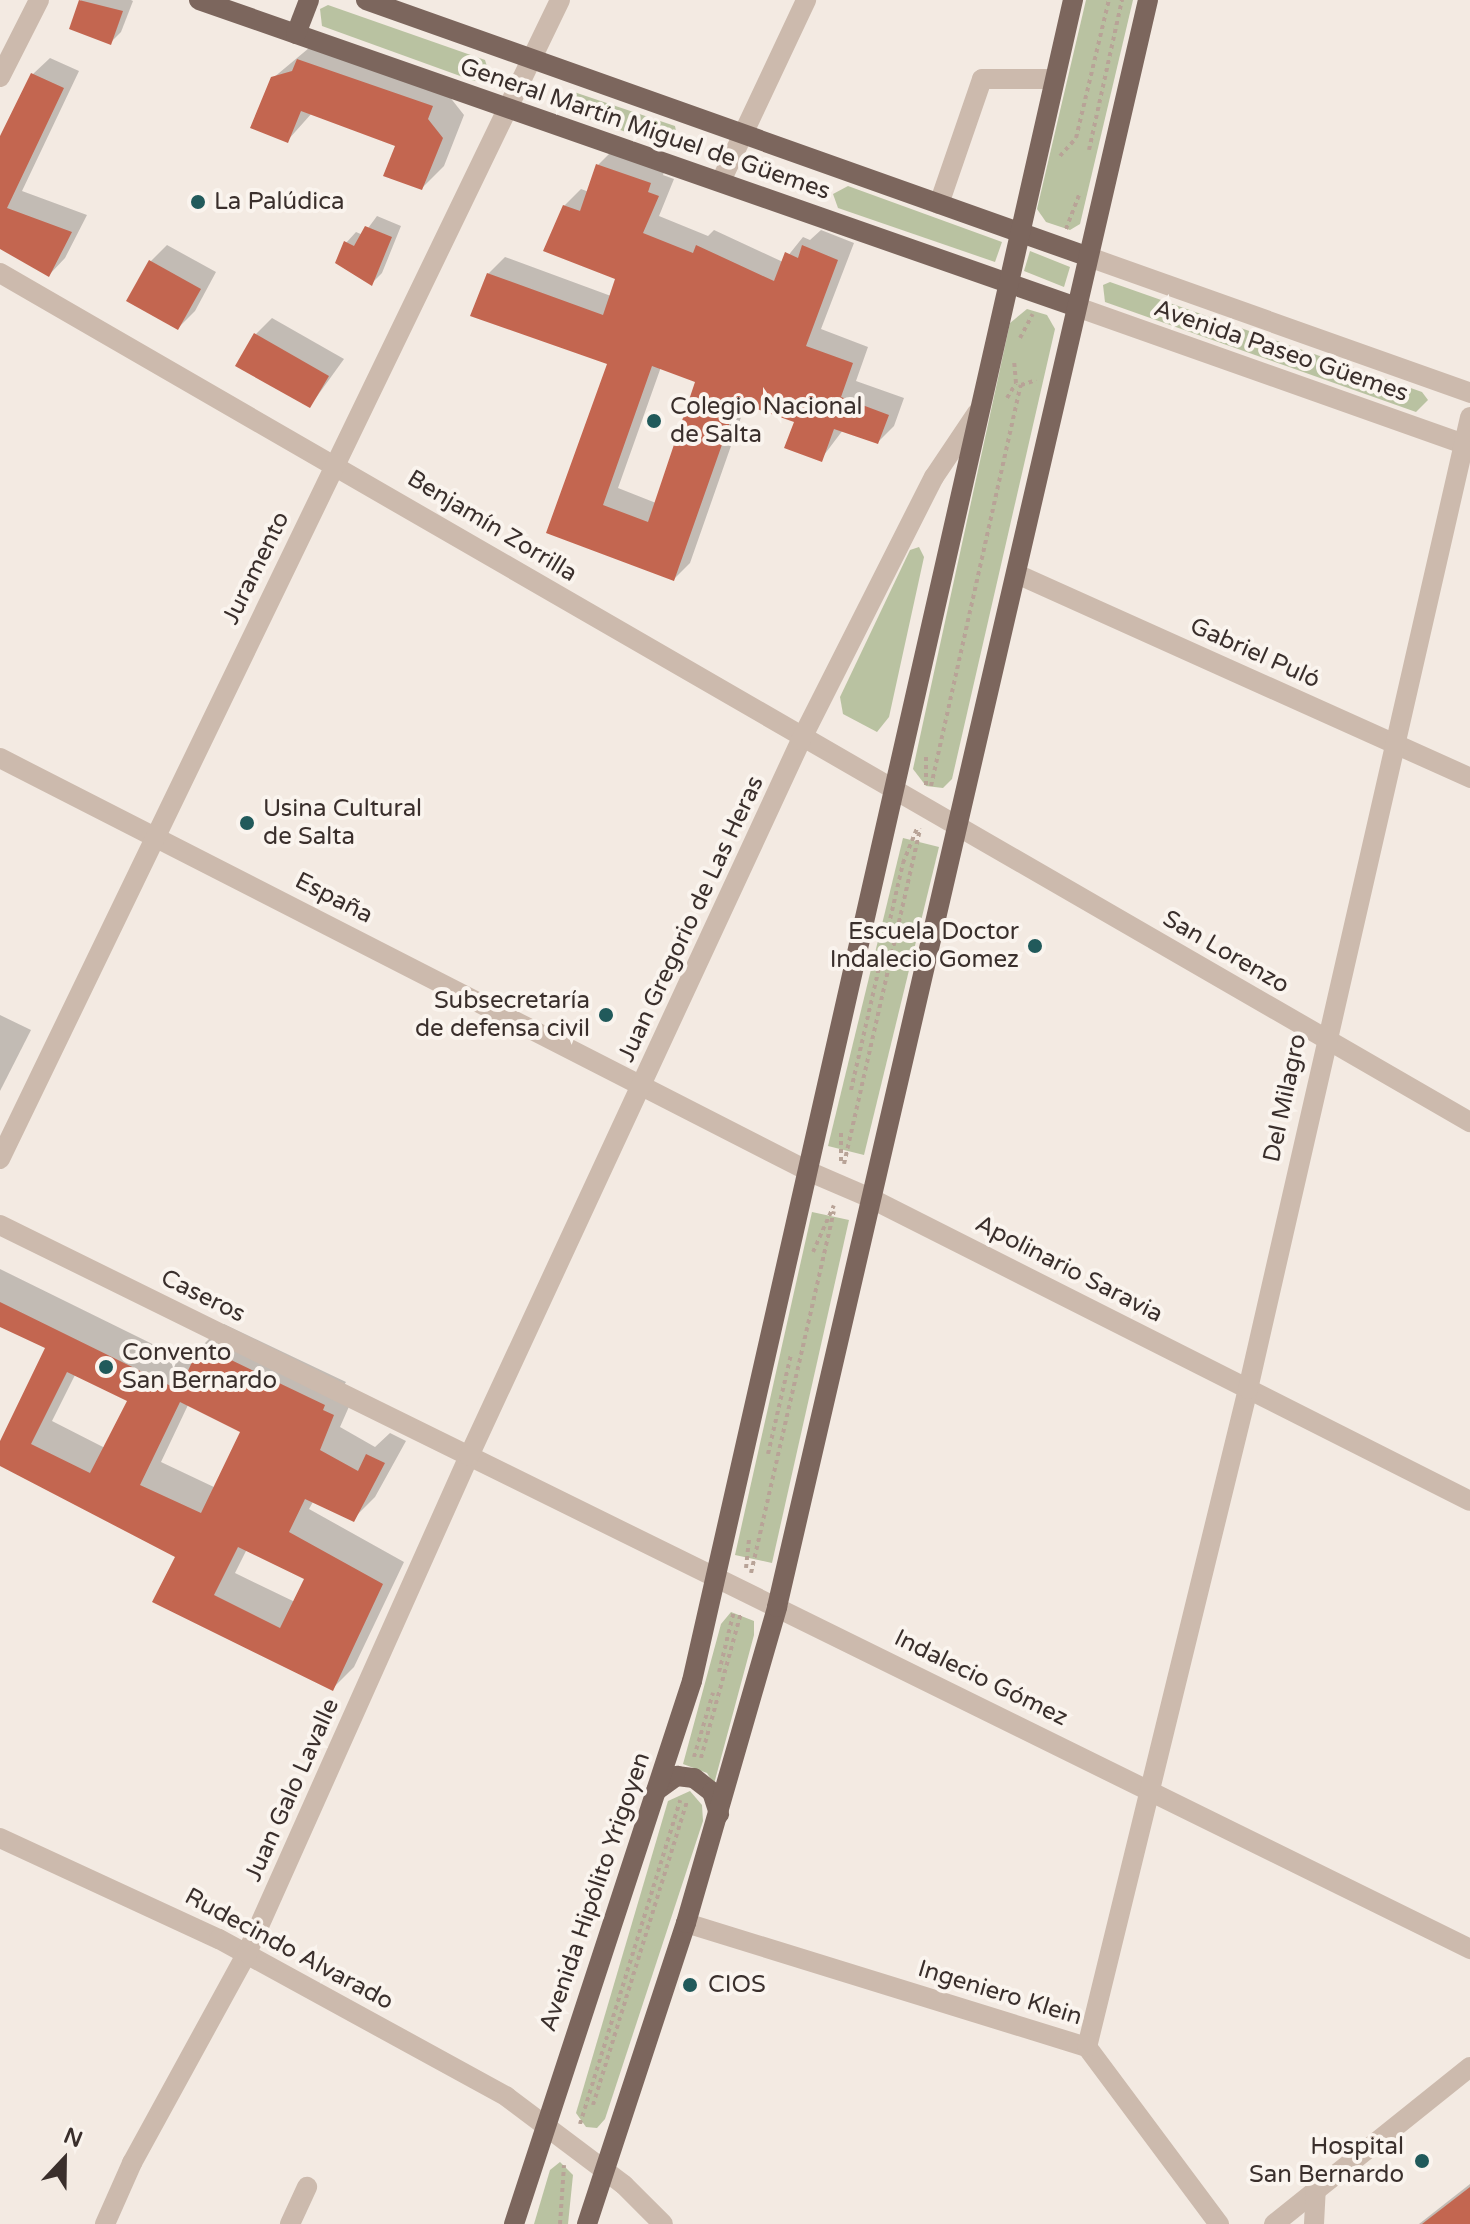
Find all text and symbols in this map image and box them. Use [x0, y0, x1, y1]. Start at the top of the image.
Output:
street label: General Martín Miguel de Güemes [456, 52, 834, 206]
place label: La Palúdica [214, 188, 345, 216]
marker: La Palúdica [189, 193, 207, 211]
street label: Avenida Paseo Güemes [1150, 294, 1412, 408]
place label: Colegio Nacional de Salta [670, 393, 863, 449]
marker: Colegio Nacional de Salta [645, 412, 663, 430]
street label: Benjamín Zorrilla [402, 464, 582, 588]
street label: Juramento [216, 507, 296, 629]
street label: Gabriel Puló [1186, 612, 1324, 694]
street label: Juan Gregorio de Las Heras [612, 771, 770, 1067]
place label: Usina Cultural de Salta [263, 795, 422, 851]
marker: Usina Cultural de Salta [238, 814, 256, 832]
street label: España [290, 866, 378, 930]
street label: San Lorenzo [1158, 904, 1294, 1000]
place label: Escuela Doctor Indalecio Gomez [830, 918, 1019, 974]
marker: Escuela Doctor Indalecio Gomez [1026, 937, 1044, 955]
place label: Subsecretaría de defensa civil [415, 987, 590, 1043]
marker: Subsecretaría de defensa civil [597, 1006, 615, 1024]
street label: Del Milagro [1257, 1031, 1313, 1165]
street label: Apolinario Saravia [970, 1209, 1168, 1329]
street label: Caseros [156, 1263, 250, 1329]
place label: Convento San Bernardo [122, 1339, 277, 1395]
marker: Convento San Bernardo [97, 1358, 115, 1376]
street label: Indalecio Gómez [890, 1624, 1072, 1732]
street label: Juan Galo Lavalle [239, 1694, 345, 1886]
street label: Avenida Hipólito Yrigoyen [534, 1749, 656, 2035]
street label: Rudecindo Alvarado [180, 1882, 398, 2016]
street label: Ingeniero Klein [914, 1954, 1086, 2032]
place label: CIOS [708, 1971, 766, 1999]
marker: CIOS [679, 1974, 701, 1996]
north arrow [24, 2120, 104, 2200]
text: N [60, 2122, 86, 2153]
place label: Hospital San Bernardo [1249, 2133, 1404, 2189]
marker: Hospital San Bernardo [1411, 2150, 1433, 2172]

